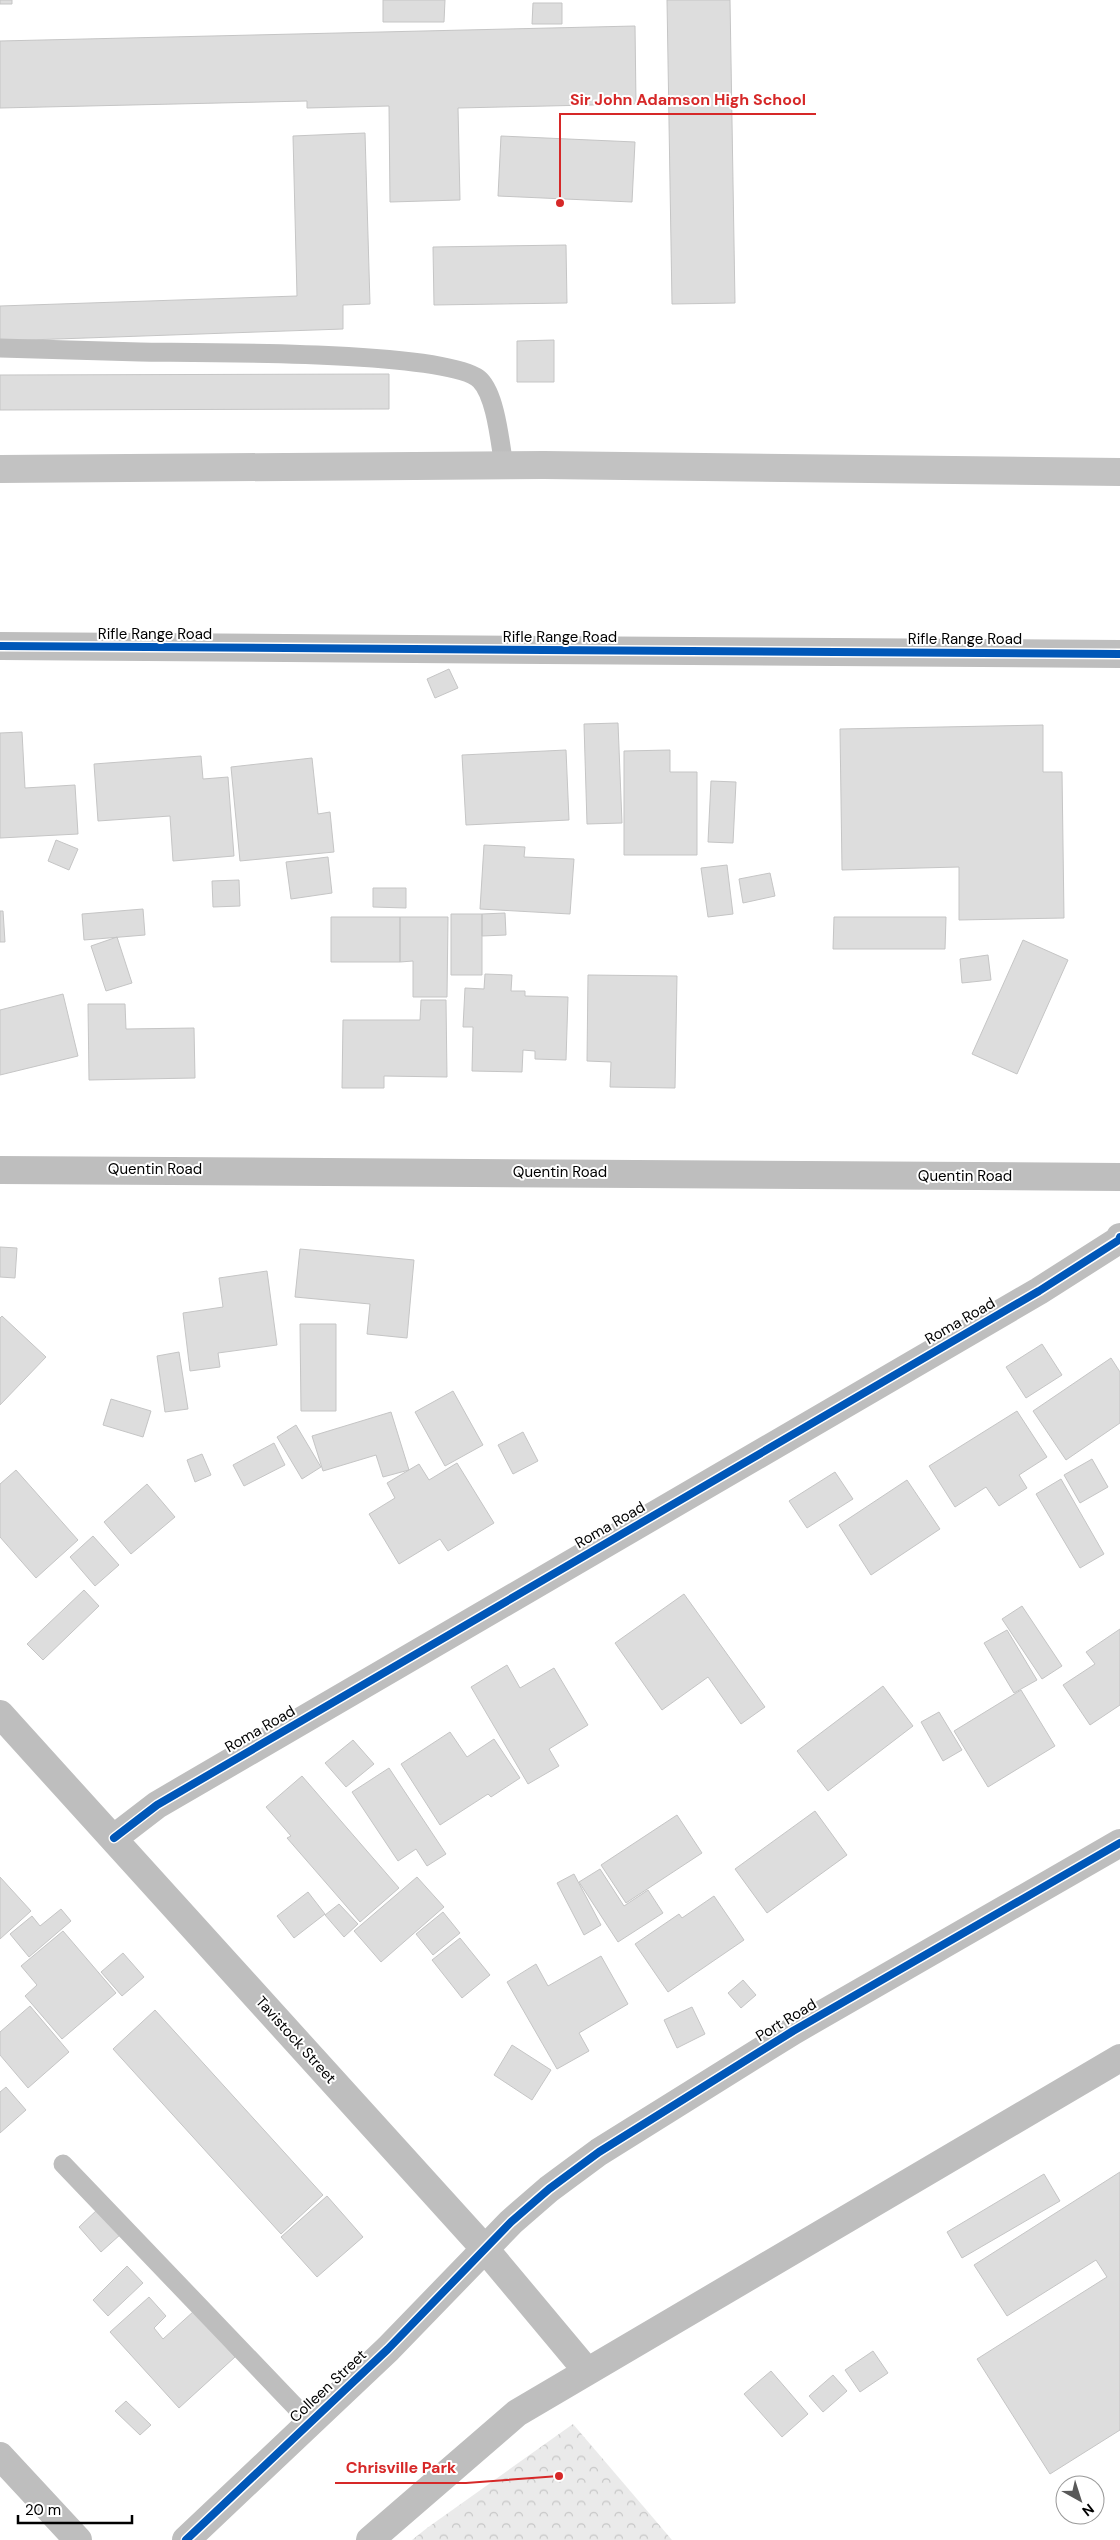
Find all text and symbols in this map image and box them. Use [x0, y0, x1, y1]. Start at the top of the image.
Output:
callout: Sir John Adamson High School [560, 83, 816, 114]
text: Sir John Adamson High School [570, 89, 806, 110]
street label: Rifle Range Road [98, 624, 212, 644]
street label: Rifle Range Road [503, 627, 617, 647]
street label: Rifle Range Road [908, 629, 1022, 649]
street label: Quentin Road [108, 1159, 202, 1179]
street label: Quentin Road [513, 1162, 607, 1182]
street label: Quentin Road [918, 1166, 1012, 1186]
street label: Roma Road [921, 1293, 999, 1349]
street label: Roma Road [571, 1497, 649, 1553]
street label: Roma Road [221, 1701, 299, 1757]
street label: Tavistock Street [251, 1992, 341, 2088]
street label: Port Road [752, 1994, 820, 2046]
street label: Colleen Street [285, 2345, 371, 2427]
callout: Chrisville Park [335, 2452, 466, 2483]
text: Chrisville Park [346, 2457, 457, 2478]
north arrow [1055, 2475, 1105, 2525]
scale bar [18, 2492, 131, 2524]
text: 20 m [25, 2500, 61, 2520]
text: N [1079, 2500, 1098, 2520]

